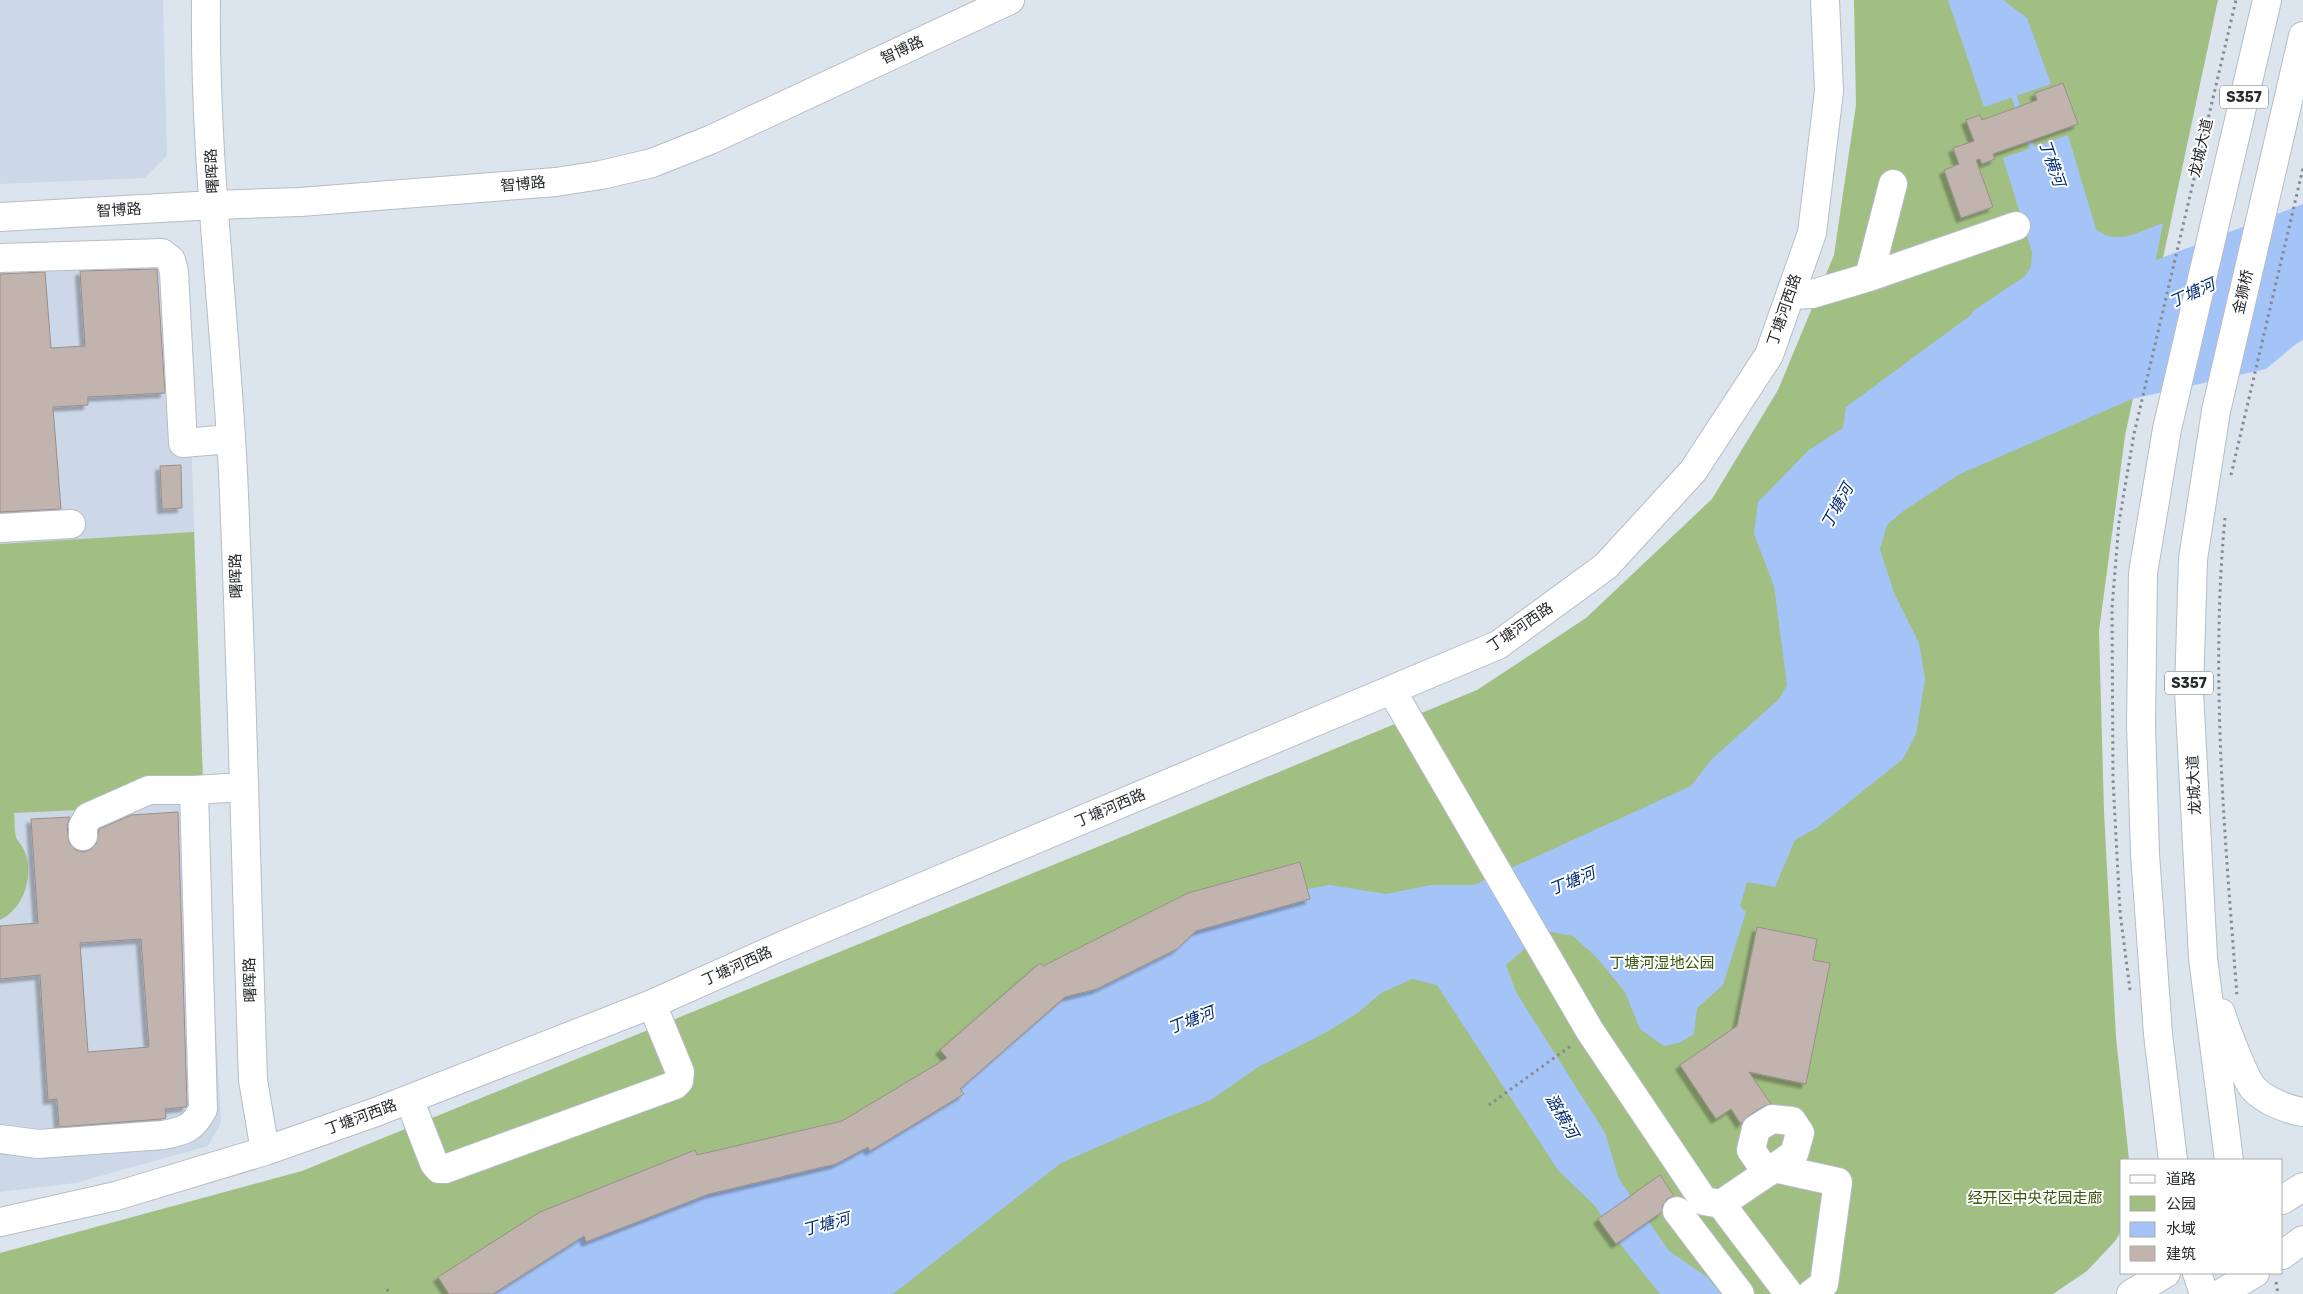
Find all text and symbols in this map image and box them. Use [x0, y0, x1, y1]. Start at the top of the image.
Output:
street label: 智博路 [878, 32, 926, 68]
road number: S357 [2220, 85, 2268, 108]
street label: 龙城大道 [2185, 117, 2217, 179]
water label: 丁横河 [2035, 137, 2070, 192]
street label: 曙晖路 [202, 148, 222, 194]
street label: 智博路 [500, 173, 546, 195]
street label: 智博路 [96, 200, 142, 220]
street label: 金狮桥 [2229, 268, 2257, 316]
street label: 丁塘河西路 [1763, 272, 1805, 348]
water label: 丁塘河 [2166, 273, 2221, 311]
water label: 丁塘河 [1817, 478, 1858, 532]
street label: 曙晖路 [226, 553, 246, 599]
street label: 丁塘河西路 [1484, 599, 1556, 655]
road number: S357 [2165, 671, 2213, 694]
street label: 龙城大道 [2183, 755, 2205, 815]
street label: 丁塘河西路 [1072, 785, 1148, 831]
water label: 丁塘河 [1546, 862, 1601, 899]
street label: 丁塘河西路 [699, 943, 775, 989]
park label: 丁塘河湿地公园 [1609, 954, 1715, 972]
street label: 曙晖路 [240, 957, 260, 1003]
water label: 丁塘河 [1165, 1001, 1220, 1037]
water label: 潞横河 [1542, 1090, 1584, 1144]
street label: 丁塘河西路 [323, 1096, 399, 1138]
legend [2120, 1159, 2283, 1274]
text: 道路 [2166, 1170, 2196, 1188]
park label: 经开区中央花园走廊 [1967, 1189, 2103, 1207]
text: 公园 [2166, 1195, 2196, 1213]
water label: 丁塘河 [800, 1208, 855, 1239]
text: 水域 [2166, 1220, 2196, 1238]
text: 建筑 [2166, 1245, 2196, 1263]

